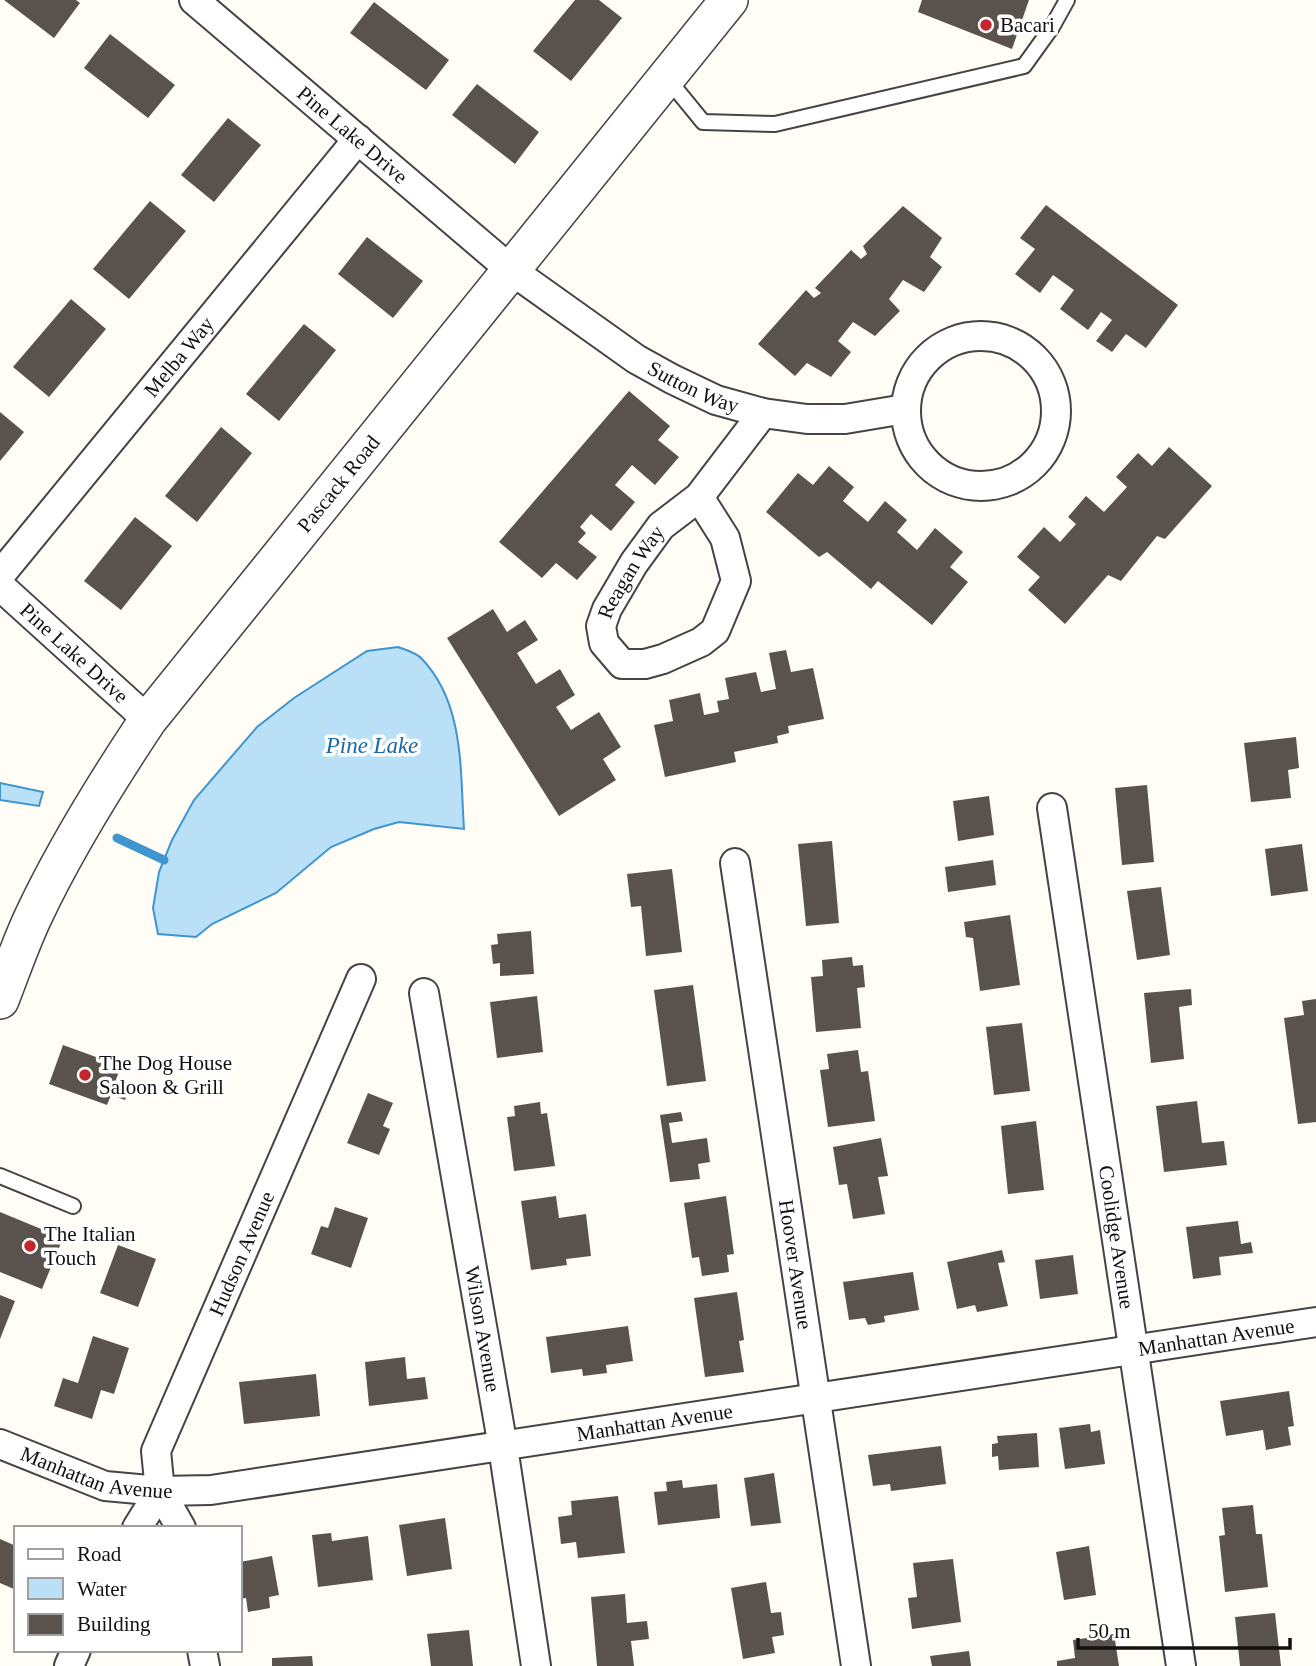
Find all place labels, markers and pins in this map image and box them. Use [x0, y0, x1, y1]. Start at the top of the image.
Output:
place label: Bacari [1000, 13, 1055, 37]
marker: Bacari [978, 17, 994, 33]
place label: The Dog House Saloon & Grill [99, 1051, 232, 1099]
marker: The Dog House Saloon & Grill [77, 1067, 93, 1083]
place label: The Italian Touch [44, 1222, 136, 1270]
marker: The Italian Touch [22, 1238, 38, 1254]

